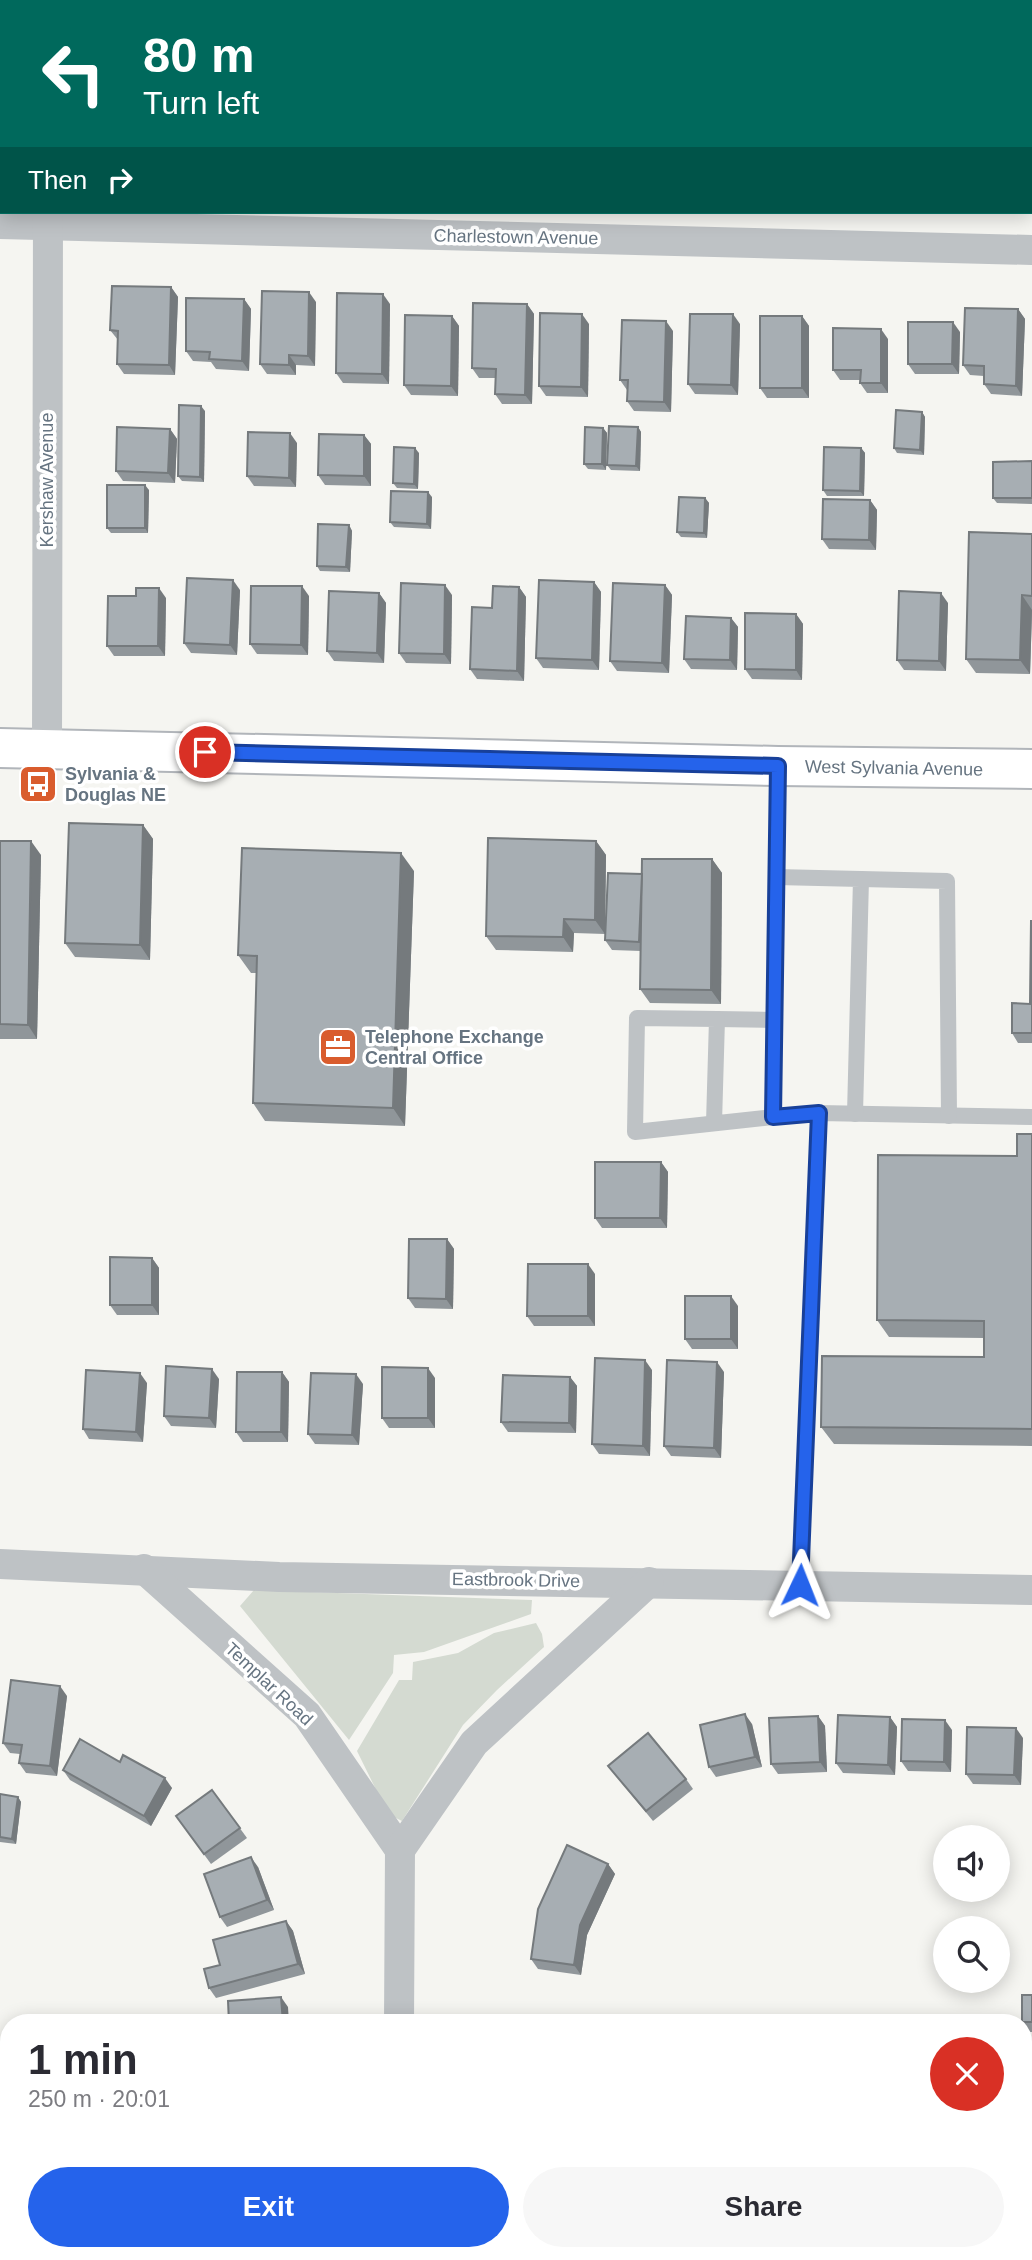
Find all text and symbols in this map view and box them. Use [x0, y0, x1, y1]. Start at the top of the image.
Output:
icon: left [28, 28, 119, 119]
text: 80 m [143, 28, 255, 82]
text: Turn left [143, 85, 259, 121]
icon: right [101, 161, 139, 199]
text: Then [28, 165, 87, 195]
street label: Charlestown Avenue [433, 226, 599, 248]
street label: Kershaw Avenue [37, 413, 57, 547]
pin [175, 722, 235, 782]
icon: arrive [186, 733, 224, 771]
street label: West Sylvania Avenue [805, 756, 983, 780]
bus stop icon: Sylvania & Douglas NE [17, 763, 59, 805]
place label: Sylvania & Douglas NE [65, 764, 166, 805]
office icon: Telephone Exchange Central Office [317, 1026, 359, 1068]
place label: Telephone Exchange Central Office [365, 1027, 544, 1068]
position arrow [763, 1548, 837, 1622]
street label: Eastbrook Drive [452, 1569, 580, 1591]
street label: Templar Road [221, 1638, 317, 1730]
map controls [933, 1825, 1010, 1993]
button: sound [933, 1825, 1010, 1902]
button: search [933, 1916, 1010, 1993]
text: 1 min [28, 2036, 138, 2083]
button: close [930, 2037, 1004, 2111]
text: 250 m · 20:01 [28, 2086, 170, 2112]
button: Exit [28, 2167, 509, 2247]
button: Share [523, 2167, 1004, 2247]

